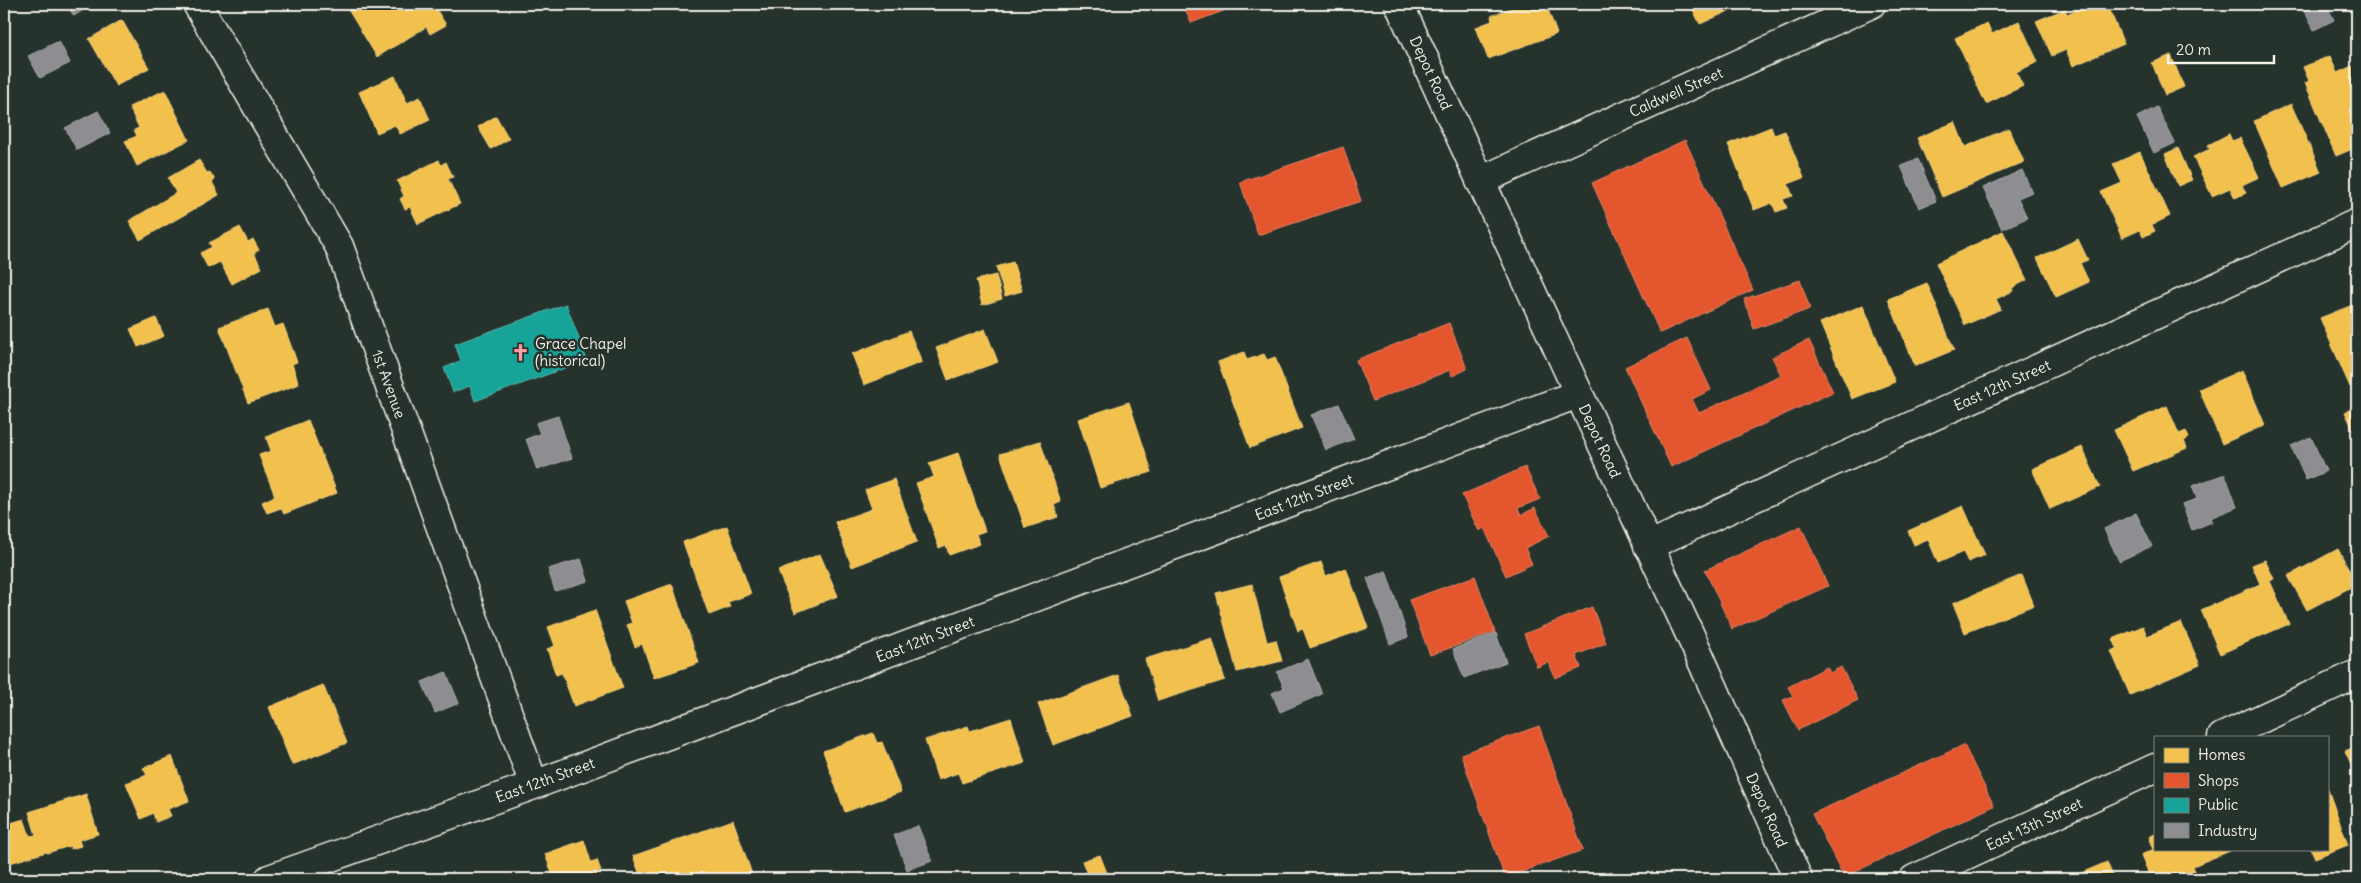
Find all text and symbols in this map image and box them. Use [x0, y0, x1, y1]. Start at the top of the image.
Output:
scale bar [2168, 32, 2275, 64]
street label: Depot Road [1406, 33, 1456, 113]
text: 20 m [2176, 40, 2211, 59]
street label: Caldwell Street [1626, 63, 1726, 121]
place label: Grace Chapel (historical) [535, 334, 626, 370]
church icon: Grace Chapel (historical) [511, 342, 531, 362]
street label: 1st Avenue [368, 347, 410, 421]
street label: East 12th Street [1951, 355, 2053, 415]
street label: Depot Road [1575, 401, 1625, 481]
street label: East 12th Street [1252, 469, 1356, 525]
street label: East 12th Street [873, 611, 977, 667]
legend [2154, 736, 2328, 850]
text: Homes [2198, 745, 2245, 764]
street label: East 12th Street [493, 753, 597, 807]
street label: Depot Road [1742, 770, 1792, 850]
text: Shops [2198, 771, 2239, 790]
street label: East 13th Street [1983, 793, 2085, 855]
text: Public [2198, 795, 2239, 814]
text: Industry [2198, 821, 2257, 840]

